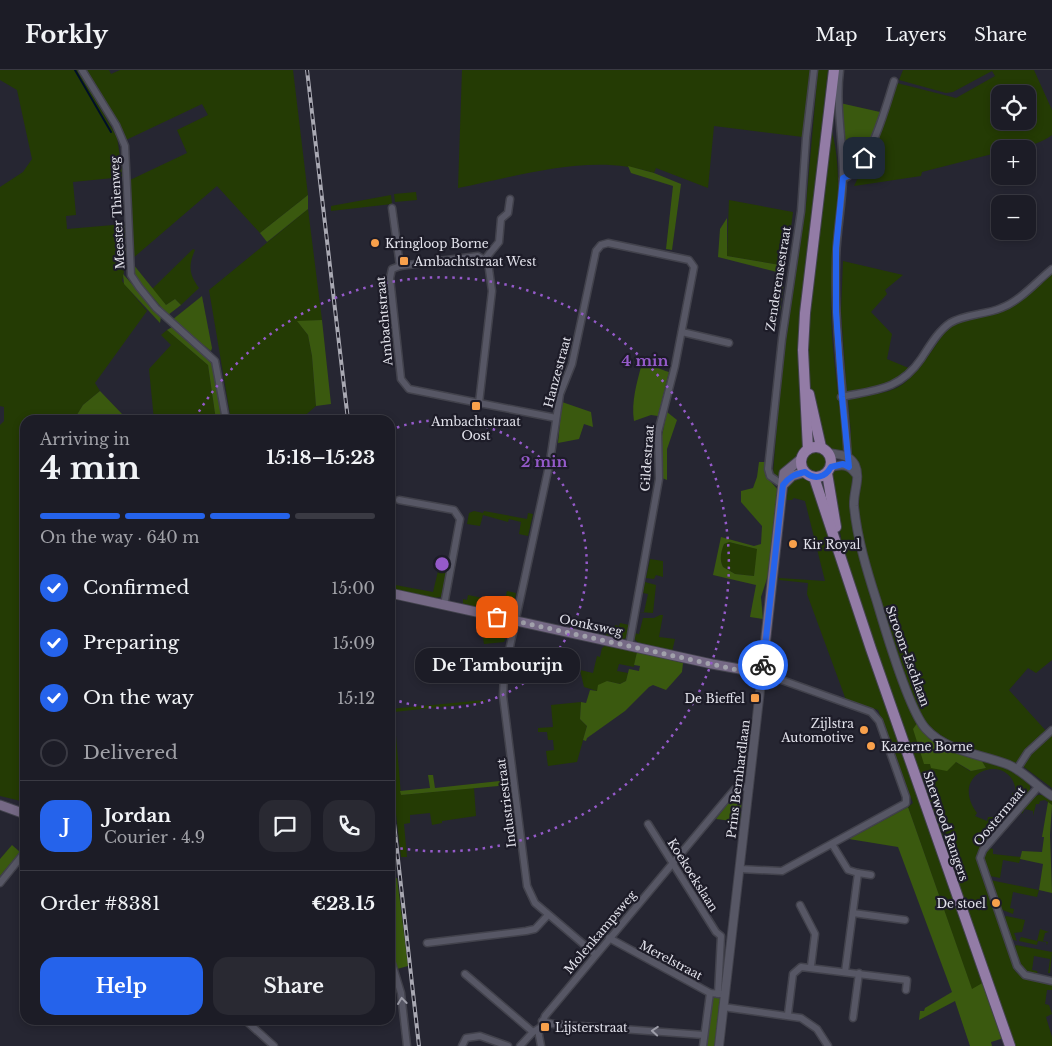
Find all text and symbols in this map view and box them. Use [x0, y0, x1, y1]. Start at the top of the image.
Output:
text: Forkly [25, 20, 108, 49]
text: Map [816, 24, 857, 46]
text: Layers [885, 24, 946, 46]
text: Share [974, 24, 1027, 46]
map controls [991, 85, 1036, 240]
button: locate [991, 85, 1036, 130]
pin [843, 137, 885, 179]
button: + [991, 140, 1036, 185]
icon: home [850, 144, 878, 172]
street label: Meester Thienweg [107, 155, 127, 270]
button: − [991, 195, 1036, 240]
street label: Zenderensestraat [762, 225, 794, 333]
place label: Kringloop Borne [385, 236, 489, 251]
marker: Kringloop Borne [369, 237, 381, 249]
place label: Ambachtstraat West [413, 254, 537, 269]
marker: Ambachtstraat West [398, 255, 410, 267]
street label: Ambachtstraat [373, 275, 395, 367]
street label: Hanzestraat [540, 334, 574, 409]
text: 4 min [622, 351, 669, 370]
marker: Ambachtstraat Oost [470, 400, 482, 412]
place label: Ambachtstraat Oost [430, 414, 521, 443]
street label: Gildestraat [637, 424, 657, 492]
text: Arriving in [40, 429, 130, 449]
text: 15:18–15:23 [266, 446, 375, 469]
text: 4 min [40, 448, 140, 488]
text: 2 min [521, 452, 567, 471]
text: On the way · 640 m [40, 527, 199, 547]
place label: Kir Royal [803, 537, 860, 552]
marker: Kir Royal [787, 538, 799, 550]
centre of rings [433, 555, 451, 573]
icon: check [40, 574, 68, 602]
text: Confirmed [83, 576, 189, 599]
text: 15:00 [331, 578, 375, 598]
pin [476, 596, 518, 638]
icon: bag [483, 603, 511, 631]
street label: Stroom-Eschlaan [883, 604, 933, 708]
street label: Oonksweg [558, 611, 625, 639]
icon: check [40, 629, 68, 657]
text: Preparing [83, 631, 179, 654]
text: 15:09 [333, 633, 375, 653]
courier [738, 640, 788, 690]
callout: De Tambourijn [414, 647, 580, 682]
icon: bike [749, 651, 777, 679]
text: De Tambourijn [432, 655, 563, 675]
icon: check [40, 684, 68, 712]
text: On the way [83, 686, 194, 709]
text: 15:12 [337, 688, 375, 708]
place label: De Bieffel [685, 691, 745, 706]
marker: De Bieffel [749, 692, 761, 704]
place label: Zijlstra Automotive [780, 716, 854, 745]
street label: Prins Bernhardlaan [723, 719, 753, 839]
marker: Zijlstra Automotive [858, 724, 870, 736]
place label: Kazerne Borne [881, 739, 973, 754]
marker: Kazerne Borne [865, 740, 877, 752]
text: Delivered [83, 741, 178, 764]
street label: Industriestraat [493, 757, 519, 848]
street label: Sherwood Rangers [920, 769, 972, 883]
street label: Oostermaat [970, 783, 1028, 849]
button: chat [259, 800, 311, 852]
button: phone [323, 800, 375, 852]
text: Jordan [104, 804, 171, 827]
text: J [62, 814, 70, 837]
text: Courier · 4.9 [104, 827, 205, 847]
street label: Koekoekslaan [664, 836, 722, 914]
street label: Molenkampsweg [561, 887, 640, 977]
text: Order #8381 [40, 892, 160, 915]
text: €23.15 [312, 892, 375, 915]
place label: De stoel [936, 896, 986, 911]
marker: De stoel [990, 897, 1002, 909]
street label: Merelstraat [637, 937, 706, 983]
button: Help [40, 957, 203, 1015]
button: Share [213, 957, 375, 1015]
one-way arrow [397, 997, 408, 1005]
place label: Lijsterstraat [555, 1020, 628, 1035]
marker: Lijsterstraat [539, 1021, 551, 1033]
one-way arrow [651, 1026, 659, 1037]

